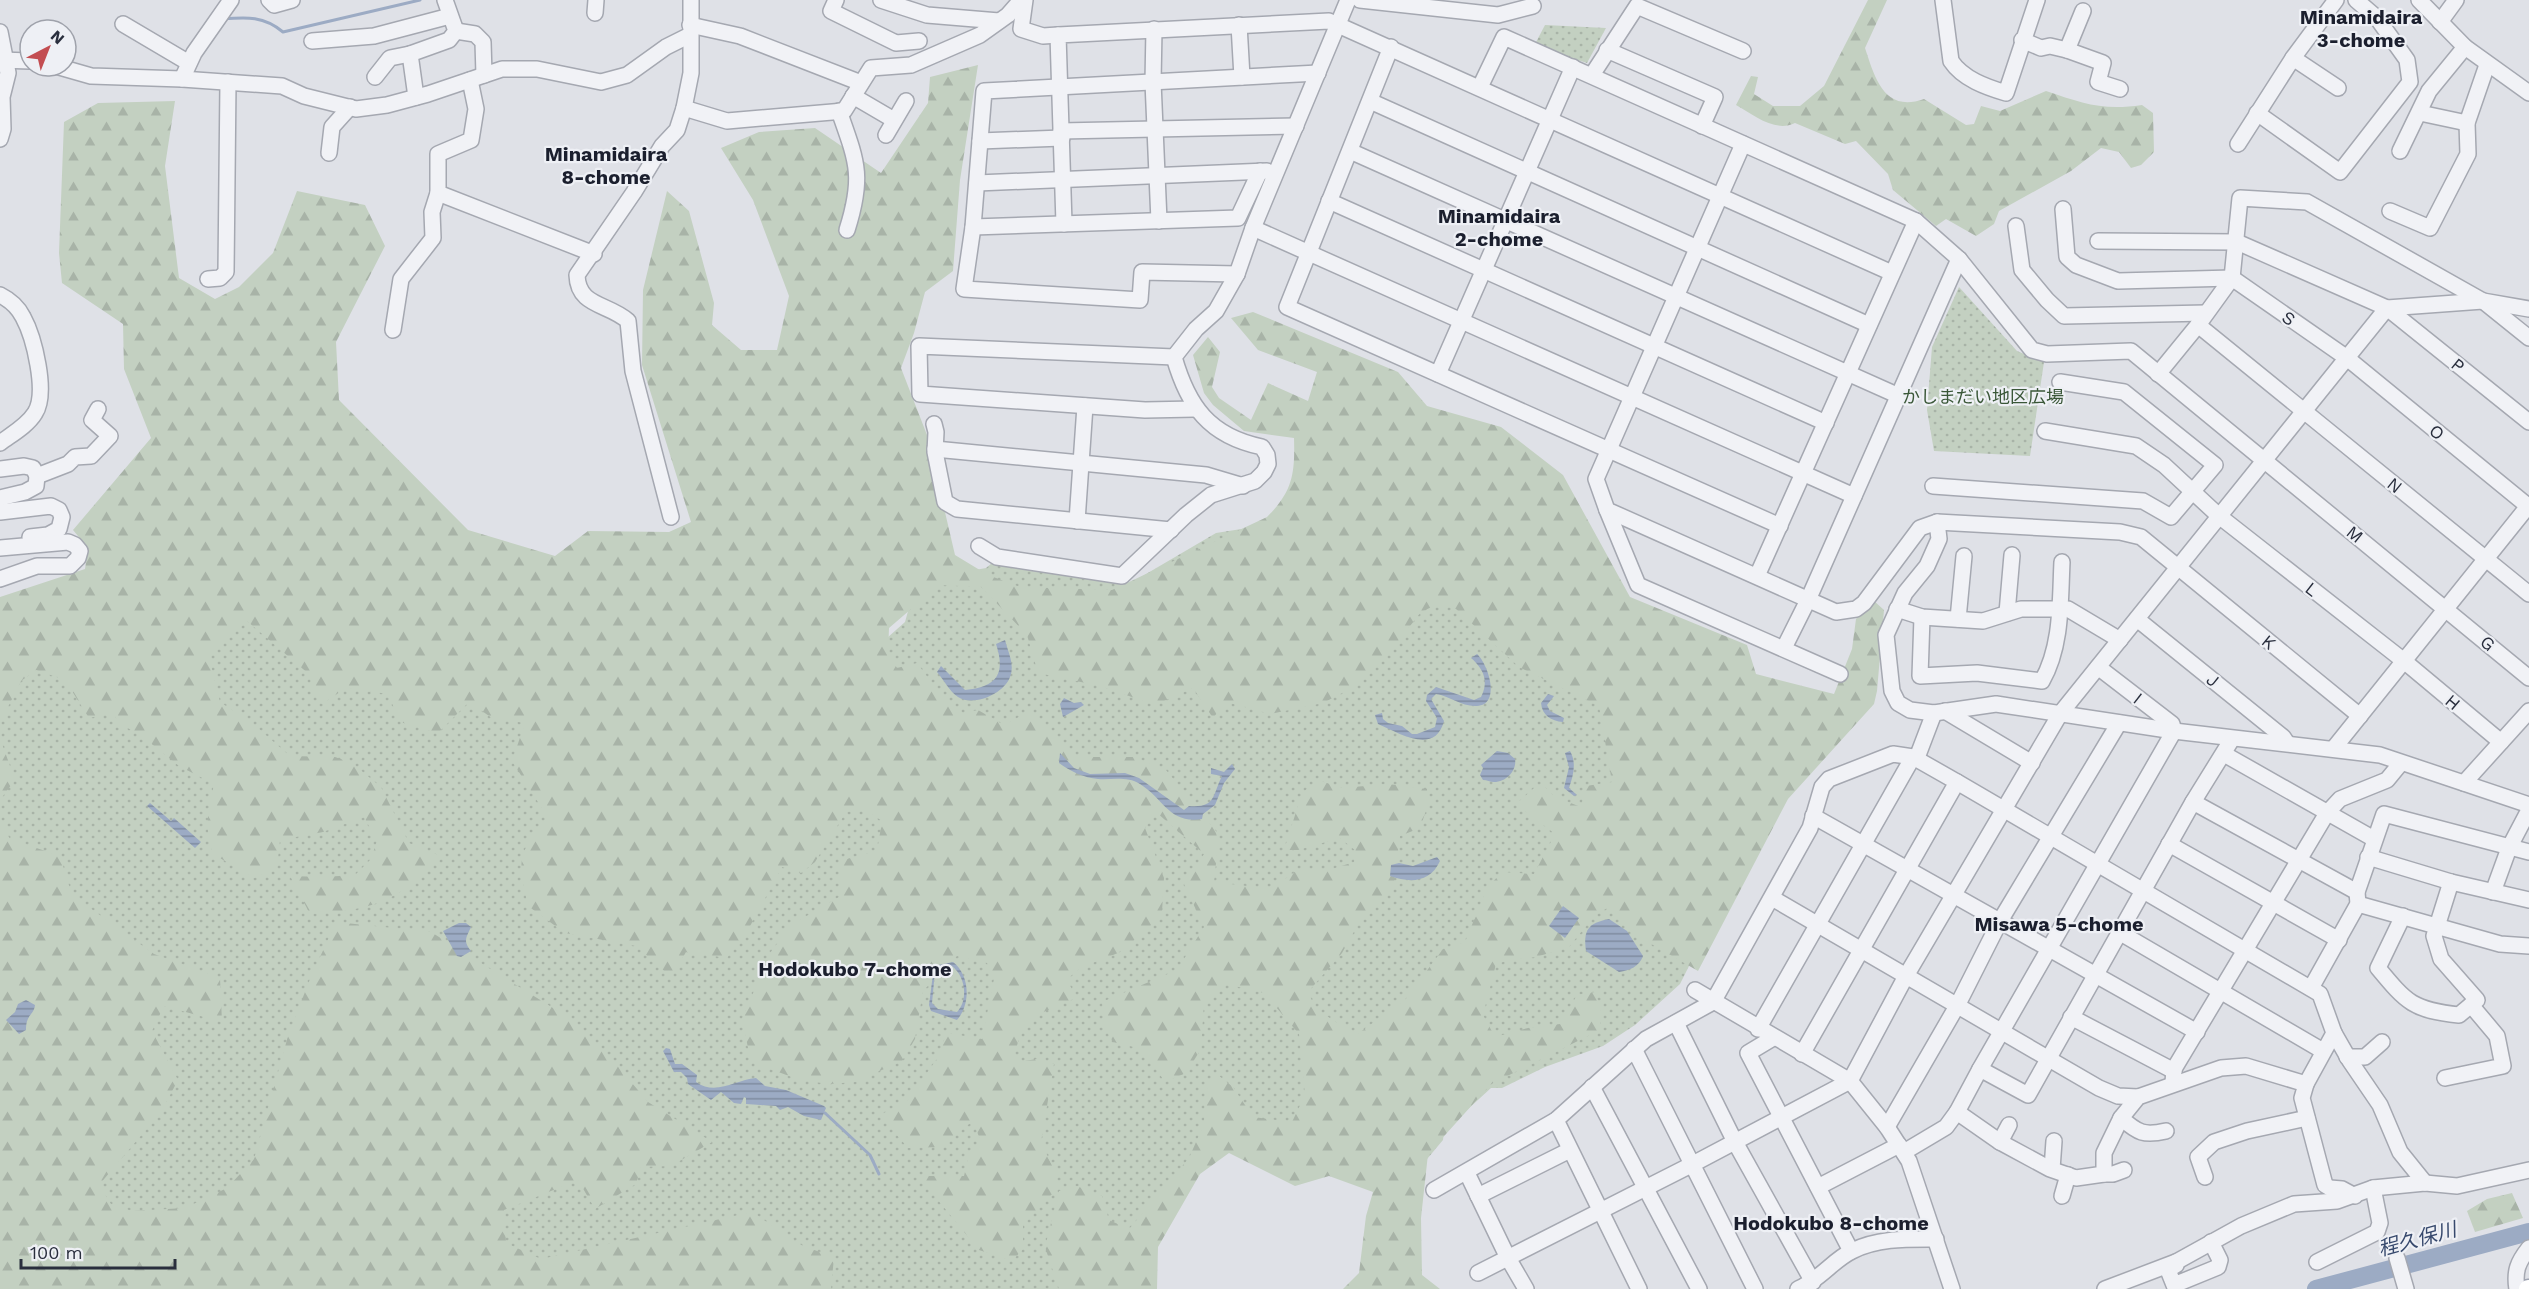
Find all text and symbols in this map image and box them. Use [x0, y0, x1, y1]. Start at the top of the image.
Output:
district label: Minamidaira 3-chome [2300, 5, 2423, 52]
north arrow [18, 18, 78, 78]
text: N [47, 26, 68, 48]
district label: Minamidaira 8-chome [545, 142, 668, 189]
district label: Minamidaira 2-chome [1438, 204, 1561, 251]
street label: S [2278, 306, 2300, 330]
street label: P [2447, 353, 2469, 377]
park label: かしまだい地区広場 [1902, 386, 2064, 407]
street label: O [2425, 420, 2449, 444]
street label: N [2383, 473, 2407, 497]
street label: M [2342, 521, 2368, 547]
street label: L [2301, 577, 2323, 601]
street label: K [2258, 630, 2280, 654]
street label: G [2476, 631, 2500, 655]
street label: J [2202, 669, 2224, 691]
street label: I [2129, 688, 2147, 708]
street label: H [2441, 690, 2465, 714]
district label: Misawa 5-chome [1974, 912, 2144, 936]
district label: Hodokubo 7-chome [758, 957, 952, 981]
district label: Hodokubo 8-chome [1733, 1211, 1929, 1235]
water label: 程久保川 [2375, 1217, 2461, 1261]
scale bar [21, 1232, 176, 1270]
text: 100 m [30, 1242, 83, 1263]

